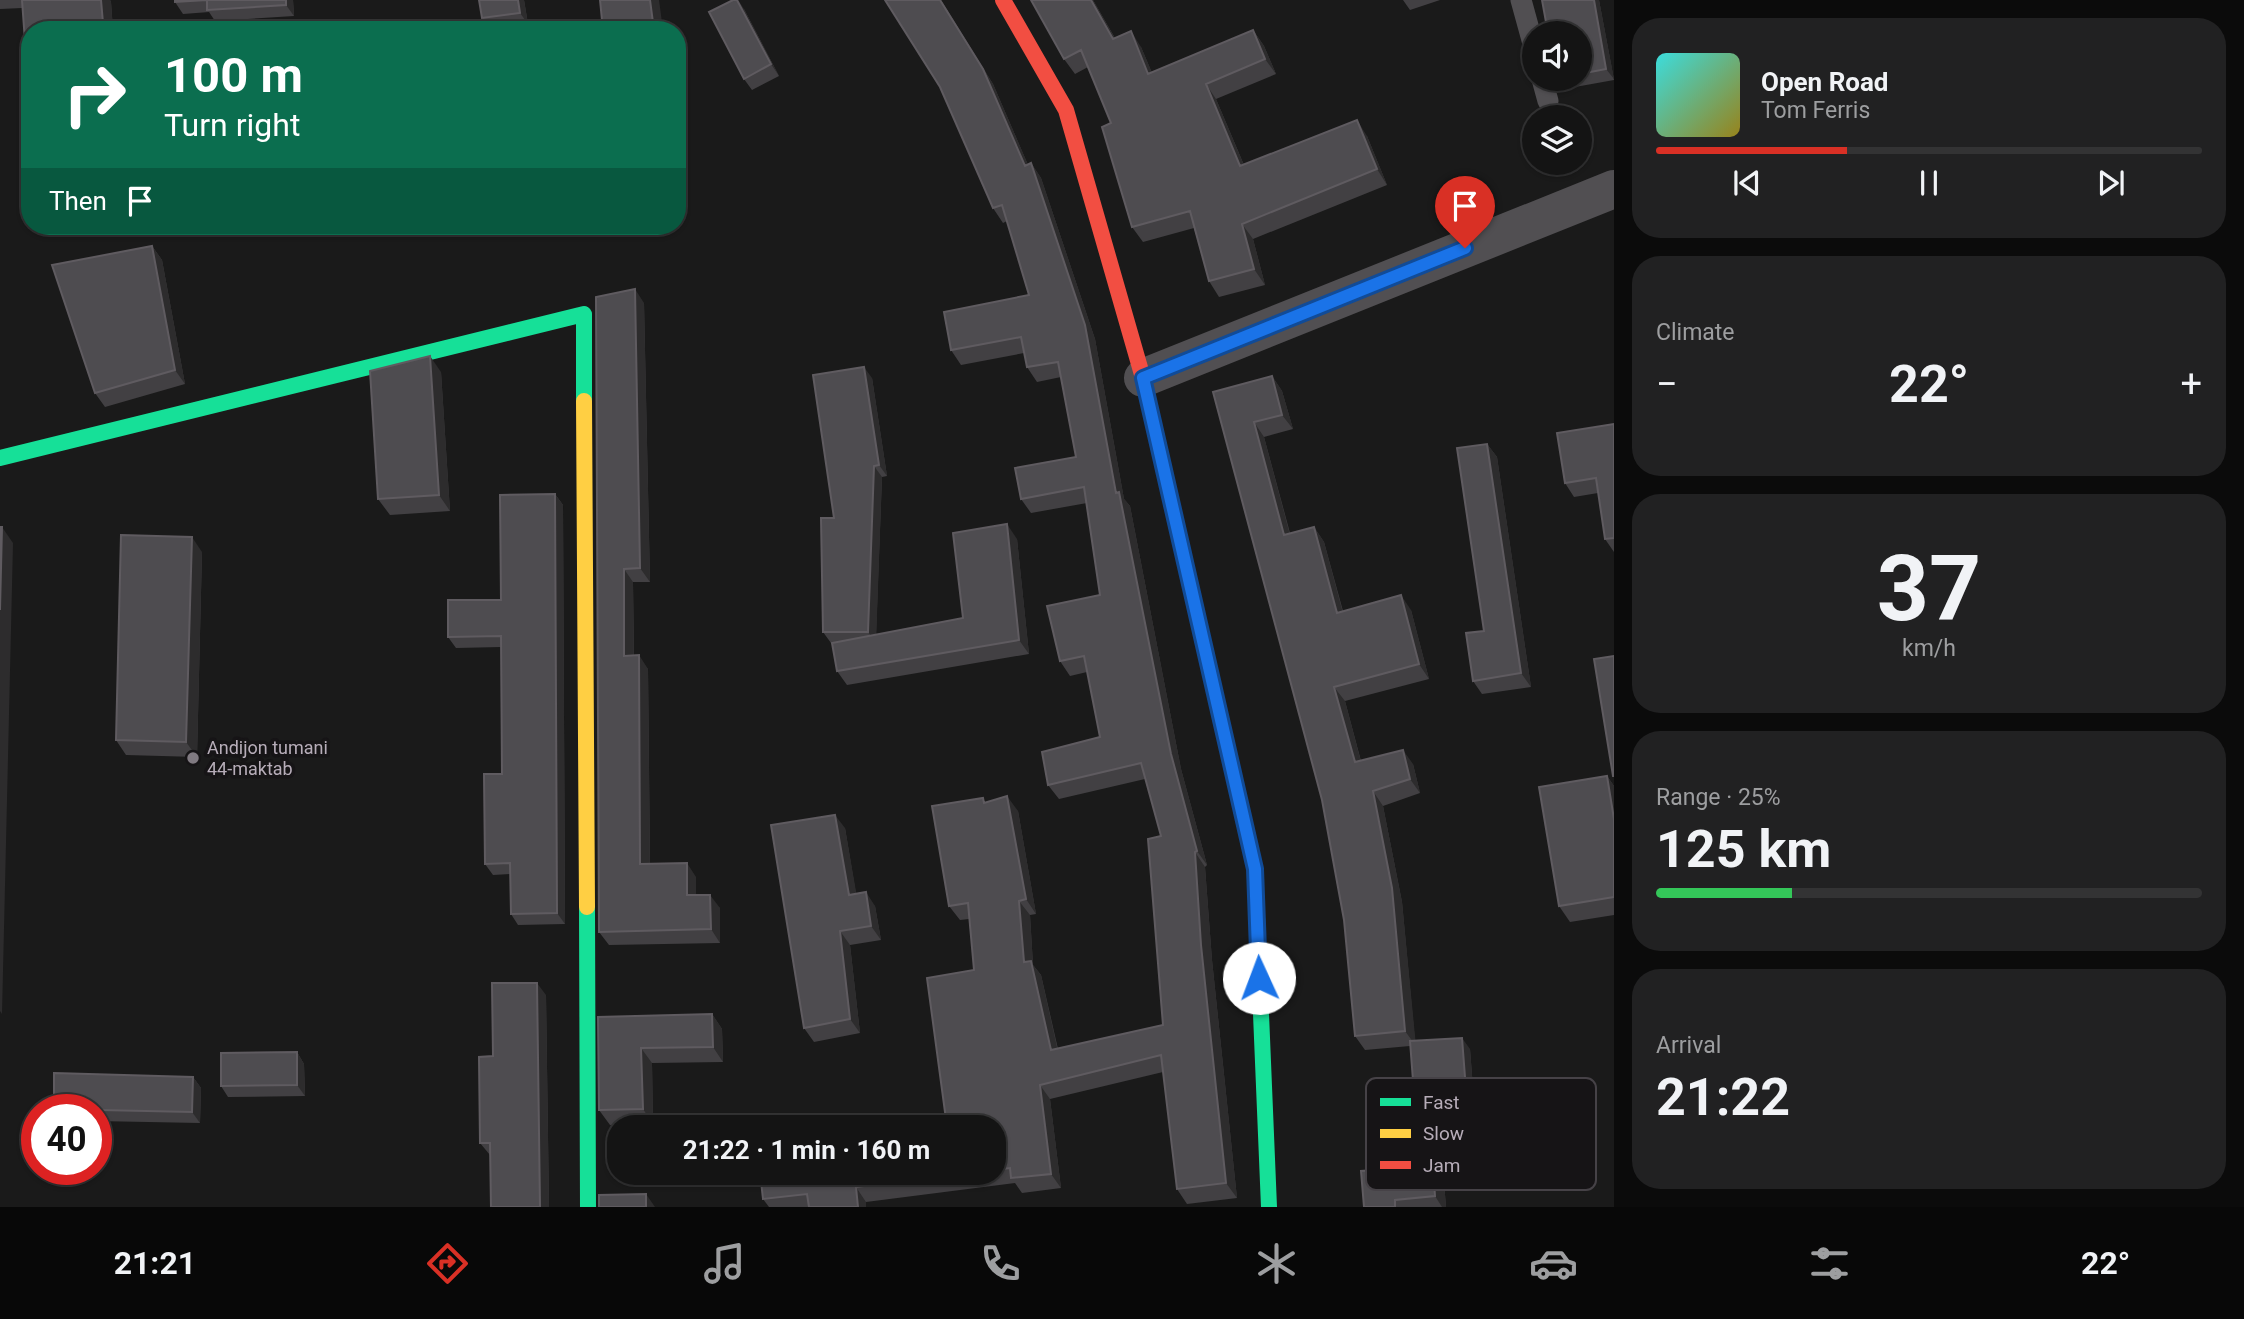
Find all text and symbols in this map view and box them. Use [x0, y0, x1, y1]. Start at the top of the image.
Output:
map controls [1522, 21, 1592, 175]
button: sound [1522, 21, 1592, 91]
text: 100 m [164, 47, 303, 104]
icon: right [49, 49, 140, 140]
text: Open Road [1761, 67, 1889, 97]
text: Tom Ferris [1761, 97, 1870, 124]
button: layers [1522, 105, 1592, 175]
text: Turn right [164, 106, 300, 144]
icon: previous [1728, 164, 1766, 202]
icon: pause [1910, 164, 1948, 202]
icon: next [2092, 164, 2130, 202]
pin [1435, 176, 1495, 248]
icon: arrive [121, 182, 159, 220]
text: Then [49, 186, 107, 216]
icon: arrive [1446, 187, 1484, 225]
text: Climate [1656, 319, 1735, 346]
text: 22° [1889, 354, 1969, 415]
text: − [1656, 362, 1678, 406]
text: + [2180, 362, 2202, 406]
text: 37 [1877, 536, 1981, 642]
text: km/h [1902, 635, 1956, 662]
place label: Andijon tumani 44-maktab [207, 737, 328, 779]
marker: Andijon tumani 44-maktab [185, 750, 201, 766]
text: Range · 25% [1656, 784, 1781, 811]
text: 125 km [1656, 819, 1831, 880]
position arrow [1222, 941, 1296, 1015]
text: Arrival [1656, 1032, 1721, 1059]
text: 21:22 [1656, 1067, 1790, 1128]
legend [1366, 1078, 1596, 1190]
text: Fast [1423, 1091, 1460, 1114]
speed limit sign: 40 [21, 1094, 112, 1185]
text: Slow [1423, 1122, 1464, 1145]
text: 21:22 · 1 min · 160 m [683, 1135, 930, 1165]
text: Jam [1423, 1154, 1460, 1177]
icon: directions [423, 1239, 472, 1288]
icon: music [700, 1239, 749, 1288]
icon: phone [976, 1239, 1025, 1288]
icon: climate [1252, 1239, 1301, 1288]
icon: car [1529, 1239, 1578, 1288]
icon: filters [1805, 1239, 1854, 1288]
text: 21:21 [114, 1244, 196, 1282]
text: 22° [2081, 1244, 2130, 1282]

